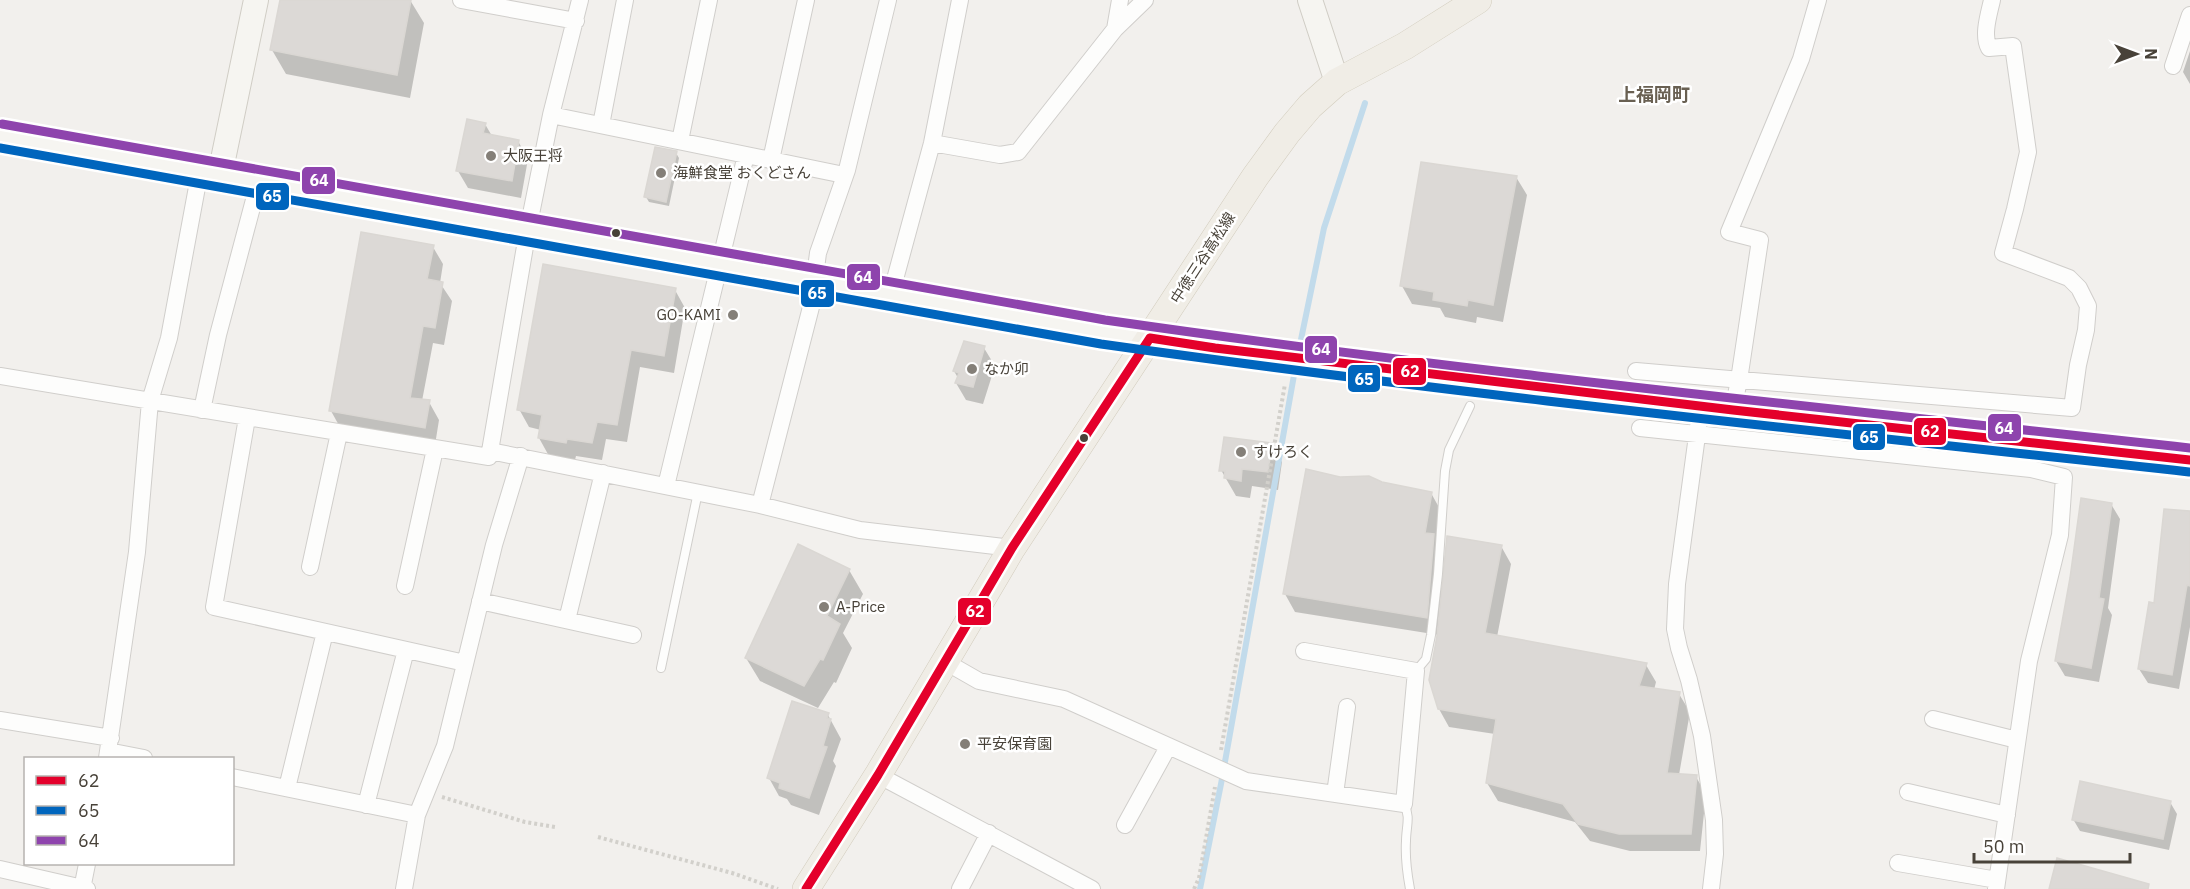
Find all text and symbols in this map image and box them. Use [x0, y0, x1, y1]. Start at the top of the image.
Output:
north arrow [2106, 24, 2166, 84]
text: N [2141, 48, 2161, 60]
district label: 上福岡町 [1618, 83, 1690, 106]
place label: 大阪王将 [503, 146, 563, 165]
marker: 大阪王将 [484, 149, 498, 163]
place label: 海鮮食堂 おくどさん [673, 163, 811, 182]
line badge: 64 [301, 166, 336, 195]
marker: 海鮮食堂 おくどさん [654, 166, 668, 180]
text: 64 [309, 170, 329, 190]
line badge: 65 [255, 182, 290, 211]
text: 65 [262, 186, 282, 206]
street label: 中徳三谷高松線 [1166, 209, 1239, 307]
unlabelled marker [610, 227, 622, 239]
line badge: 64 [846, 263, 881, 291]
text: 64 [853, 267, 873, 287]
line badge: 65 [800, 279, 835, 308]
text: 65 [807, 283, 827, 303]
place label: GO-KAMI [656, 305, 721, 324]
marker: GO-KAMI [726, 308, 740, 322]
line badge: 64 [1304, 335, 1338, 364]
text: 64 [1311, 339, 1331, 359]
line badge: 62 [1392, 357, 1427, 386]
place label: なか卯 [984, 359, 1029, 378]
text: 62 [1400, 361, 1420, 381]
marker: なか卯 [965, 362, 979, 376]
line badge: 65 [1347, 364, 1381, 393]
text: 65 [1354, 369, 1374, 389]
line badge: 64 [1987, 413, 2022, 442]
line badge: 62 [1913, 417, 1947, 446]
text: 64 [1994, 418, 2014, 438]
text: 62 [1920, 421, 1940, 441]
line badge: 65 [1852, 423, 1886, 451]
text: 65 [1859, 427, 1879, 447]
unlabelled marker [1078, 432, 1090, 444]
place label: すけろく [1253, 442, 1313, 461]
marker: すけろく [1234, 445, 1248, 459]
place label: A-Price [836, 597, 885, 616]
line badge: 62 [957, 597, 992, 626]
marker: A-Price [817, 600, 831, 614]
text: 62 [965, 601, 985, 621]
place label: 平安保育園 [977, 734, 1052, 753]
marker: 平安保育園 [958, 737, 972, 751]
legend [24, 757, 234, 865]
text: 62 [78, 769, 100, 792]
text: 65 [78, 799, 100, 822]
scale bar [1974, 826, 2130, 864]
text: 64 [78, 829, 100, 852]
text: 50 m [1983, 835, 2025, 858]

